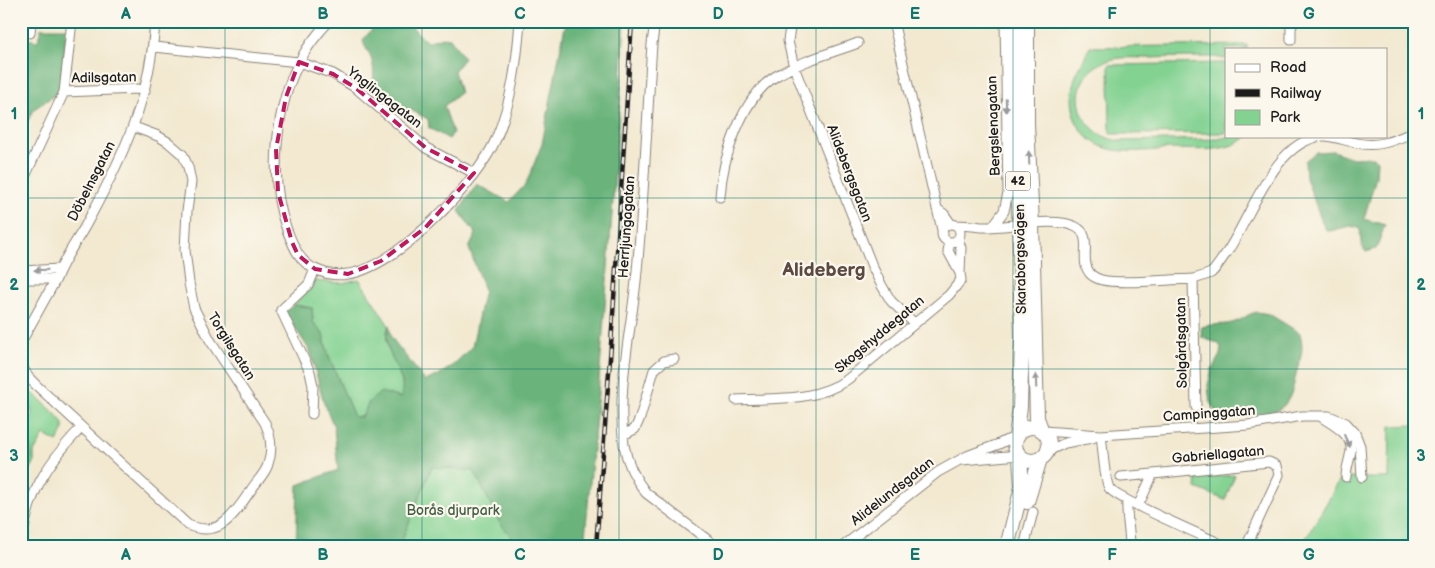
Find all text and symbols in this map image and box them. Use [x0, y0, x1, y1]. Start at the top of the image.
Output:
text: A [120, 5, 131, 24]
text: B [317, 5, 329, 24]
text: C [514, 5, 526, 24]
text: D [712, 5, 724, 24]
text: E [910, 5, 920, 24]
text: F [1107, 5, 1117, 24]
text: G [1303, 5, 1315, 24]
legend [1225, 48, 1388, 138]
text: Road [1270, 58, 1306, 77]
street label: Ynglingagatan [343, 62, 426, 132]
street label: Adilsgatan [71, 68, 137, 87]
street label: Bergslenagatan [983, 75, 1004, 177]
text: Railway [1270, 84, 1321, 103]
one-way arrow [1003, 97, 1011, 113]
text: 1 [11, 105, 17, 124]
text: 1 [1418, 105, 1424, 124]
text: Park [1270, 108, 1301, 127]
street label: Alidebergsgatan [823, 122, 876, 224]
street label: Döbelnsgatan [64, 138, 119, 224]
one-way arrow [1024, 150, 1032, 166]
road number: 42 [1006, 172, 1030, 190]
street label: Herrljungagatan [614, 175, 639, 279]
street label: Skaraborgsvägen [1011, 204, 1030, 314]
district label: Alideberg [781, 259, 866, 282]
one-way arrow [32, 266, 48, 274]
text: 2 [9, 276, 19, 295]
text: 2 [1416, 276, 1426, 295]
street label: Skogshyddegatan [831, 292, 928, 377]
street label: Solgårdsgatan [1172, 297, 1191, 389]
street label: Torgilsgatan [204, 309, 259, 383]
one-way arrow [1032, 373, 1040, 389]
street label: Campinggatan [1162, 402, 1256, 425]
one-way arrow [1343, 433, 1351, 448]
street label: Gabriellagatan [1171, 442, 1265, 467]
text: 3 [9, 447, 19, 466]
text: 3 [1416, 447, 1426, 466]
street label: Alidelundsgatan [847, 454, 937, 529]
park label: Borås djurpark [406, 502, 500, 519]
text: A [120, 546, 131, 565]
text: B [317, 546, 329, 565]
text: C [514, 546, 526, 565]
text: D [712, 546, 724, 565]
text: E [910, 546, 920, 565]
text: F [1107, 546, 1117, 565]
text: G [1303, 546, 1315, 565]

